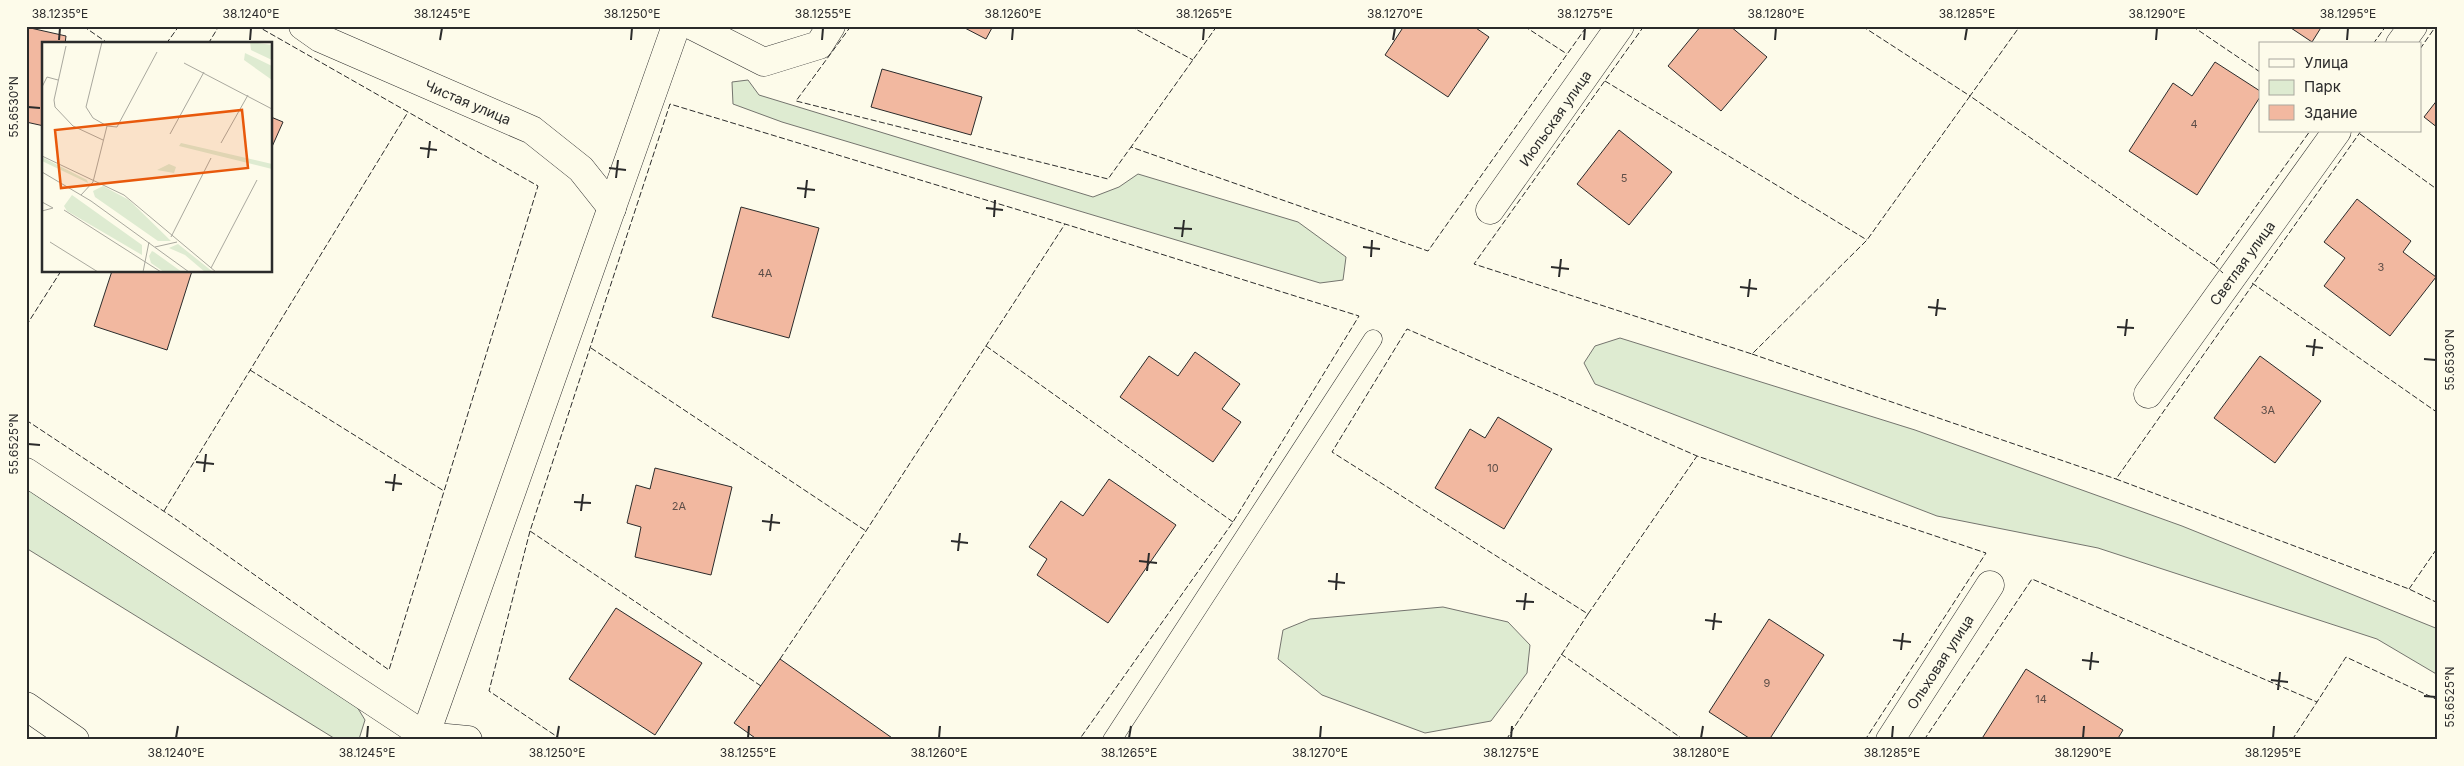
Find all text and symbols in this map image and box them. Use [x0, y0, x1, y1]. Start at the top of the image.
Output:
text: 38.1235°E [32, 6, 88, 21]
text: 38.1240°E [223, 6, 280, 21]
text: 38.1245°E [414, 6, 470, 21]
text: 38.1250°E [604, 6, 660, 21]
text: 38.1255°E [795, 6, 851, 21]
text: 38.1260°E [985, 6, 1041, 21]
text: 38.1265°E [1176, 6, 1232, 21]
text: 38.1270°E [1367, 6, 1423, 21]
text: 38.1275°E [1557, 6, 1613, 21]
text: 38.1280°E [1748, 6, 1804, 21]
text: 38.1285°E [1939, 6, 1995, 21]
text: 38.1290°E [2129, 6, 2185, 21]
text: 38.1295°E [2320, 6, 2376, 21]
inset map [42, 42, 272, 272]
legend [2259, 42, 2422, 132]
text: Улица [2304, 53, 2348, 72]
street label: Июльская улица [1516, 67, 1594, 169]
text: 55.6530°N [6, 76, 21, 138]
street label: Чистая улица [422, 76, 514, 128]
text: Парк [2304, 77, 2341, 96]
text: Здание [2304, 103, 2358, 122]
house number: 4 [2190, 117, 2198, 131]
house number: 5 [1621, 171, 1628, 185]
street label: Светлая улица [2206, 217, 2278, 309]
house number: 3 [2378, 260, 2385, 274]
house number: 4А [758, 266, 773, 280]
text: 55.6530°N [2442, 329, 2457, 391]
house number: 3А [2261, 403, 2276, 417]
text: 55.6525°N [6, 413, 21, 475]
house number: 10 [1487, 461, 1499, 475]
house number: 2А [672, 499, 687, 513]
street label: Ольховая улица [1903, 612, 1977, 712]
text: 55.6525°N [2442, 666, 2457, 728]
house number: 9 [1764, 676, 1771, 690]
house number: 14 [2035, 692, 2047, 706]
text: 38.1240°E [148, 745, 205, 760]
text: 38.1245°E [339, 745, 395, 760]
text: 38.1250°E [529, 745, 585, 760]
text: 38.1255°E [720, 745, 776, 760]
text: 38.1260°E [911, 745, 967, 760]
text: 38.1265°E [1101, 745, 1157, 760]
text: 38.1270°E [1292, 745, 1348, 760]
text: 38.1275°E [1483, 745, 1539, 760]
text: 38.1280°E [1673, 745, 1729, 760]
text: 38.1285°E [1864, 745, 1920, 760]
text: 38.1290°E [2055, 745, 2111, 760]
text: 38.1295°E [2245, 745, 2301, 760]

